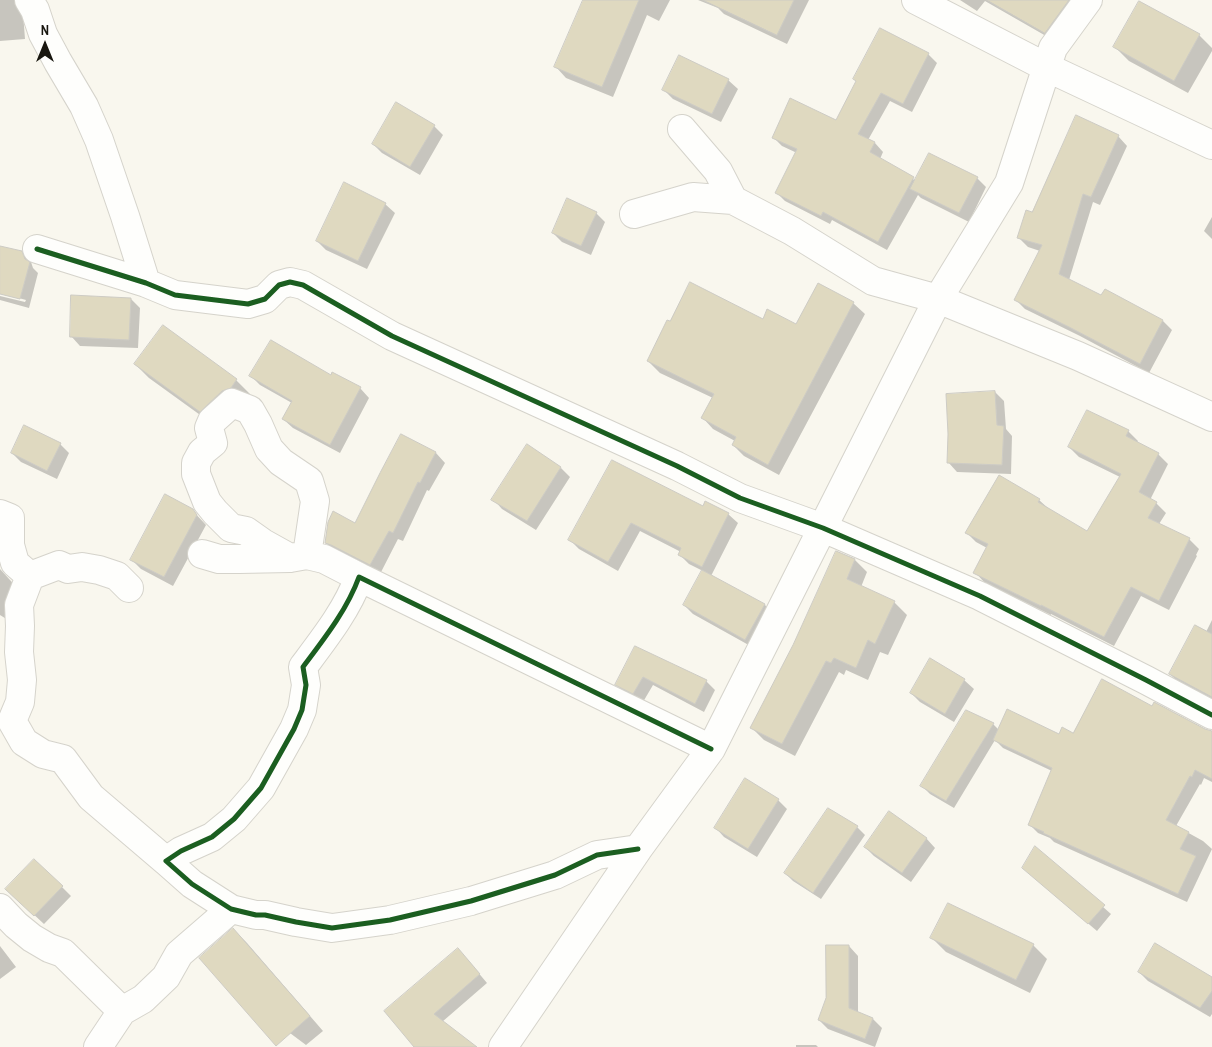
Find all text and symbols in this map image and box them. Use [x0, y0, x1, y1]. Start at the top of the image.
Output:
north arrow [20, 20, 70, 70]
text: N [41, 21, 49, 39]

